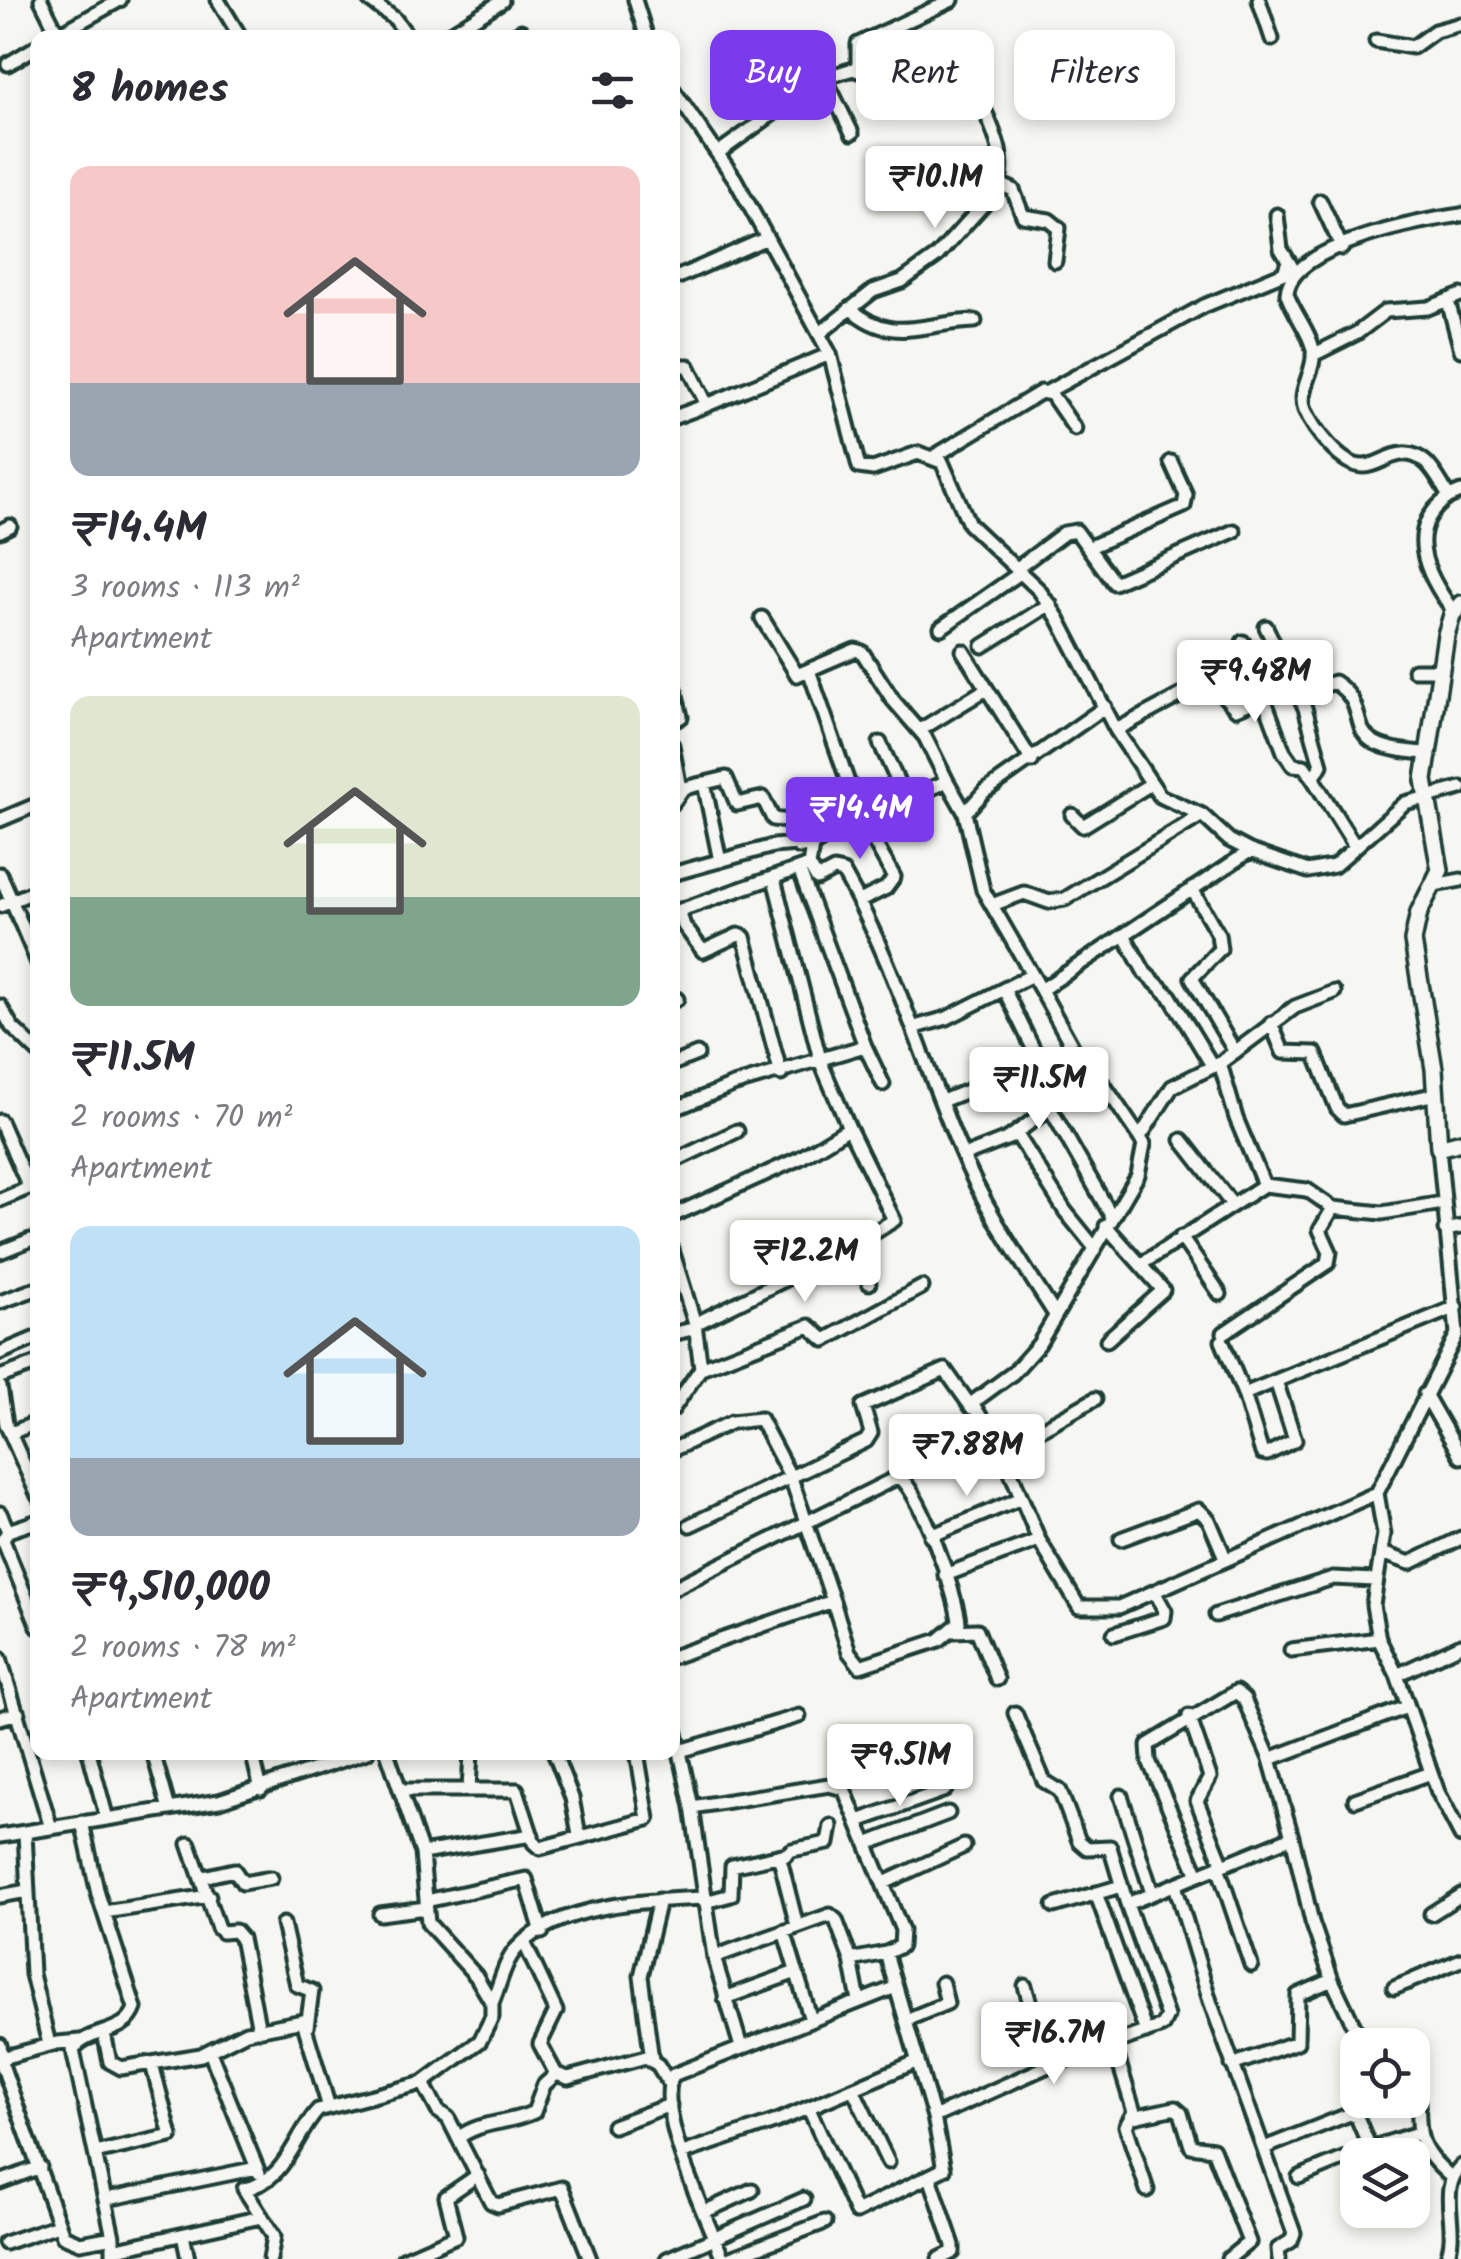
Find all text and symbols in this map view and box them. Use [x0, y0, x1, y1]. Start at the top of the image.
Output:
chip: Buy [710, 30, 836, 120]
chip: Rent [856, 30, 994, 120]
chip: Filters [1014, 30, 1175, 120]
text: 8 homes [70, 57, 228, 124]
icon: filters [585, 63, 640, 118]
pin: ₹10.1M [854, 146, 1016, 231]
text: ₹10.1M [887, 153, 983, 204]
icon: home [265, 231, 445, 411]
text: ₹14.4M [70, 496, 207, 563]
text: 3 rooms · 113 m² [70, 563, 300, 614]
text: Apartment [70, 614, 212, 665]
pin: ₹9.48M [1174, 640, 1336, 725]
text: ₹9.48M [1199, 647, 1311, 698]
icon: home [265, 761, 445, 941]
pin: ₹14.4M [779, 777, 941, 862]
text: ₹14.4M [808, 784, 912, 835]
text: ₹11.5M [70, 1026, 195, 1093]
pin: ₹11.5M [958, 1047, 1120, 1132]
text: ₹11.5M [991, 1054, 1087, 1105]
text: 2 rooms · 70 m² [70, 1093, 292, 1144]
text: Apartment [70, 1144, 212, 1195]
pin: ₹12.2M [724, 1220, 886, 1305]
text: ₹12.2M [752, 1227, 858, 1278]
icon: home [265, 1291, 445, 1471]
pin: ₹7.88M [886, 1414, 1048, 1499]
text: ₹7.88M [911, 1421, 1023, 1472]
text: ₹9,510,000 [70, 1556, 270, 1623]
text: 2 rooms · 78 m² [70, 1623, 296, 1674]
text: Apartment [70, 1674, 212, 1725]
pin: ₹9.51M [819, 1724, 981, 1809]
text: ₹9.51M [849, 1731, 951, 1782]
pin: ₹16.7M [973, 2002, 1135, 2087]
text: ₹16.7M [1003, 2009, 1105, 2060]
map controls [1340, 2028, 1430, 2228]
button: locate [1340, 2028, 1430, 2118]
button: layers [1340, 2138, 1430, 2228]

